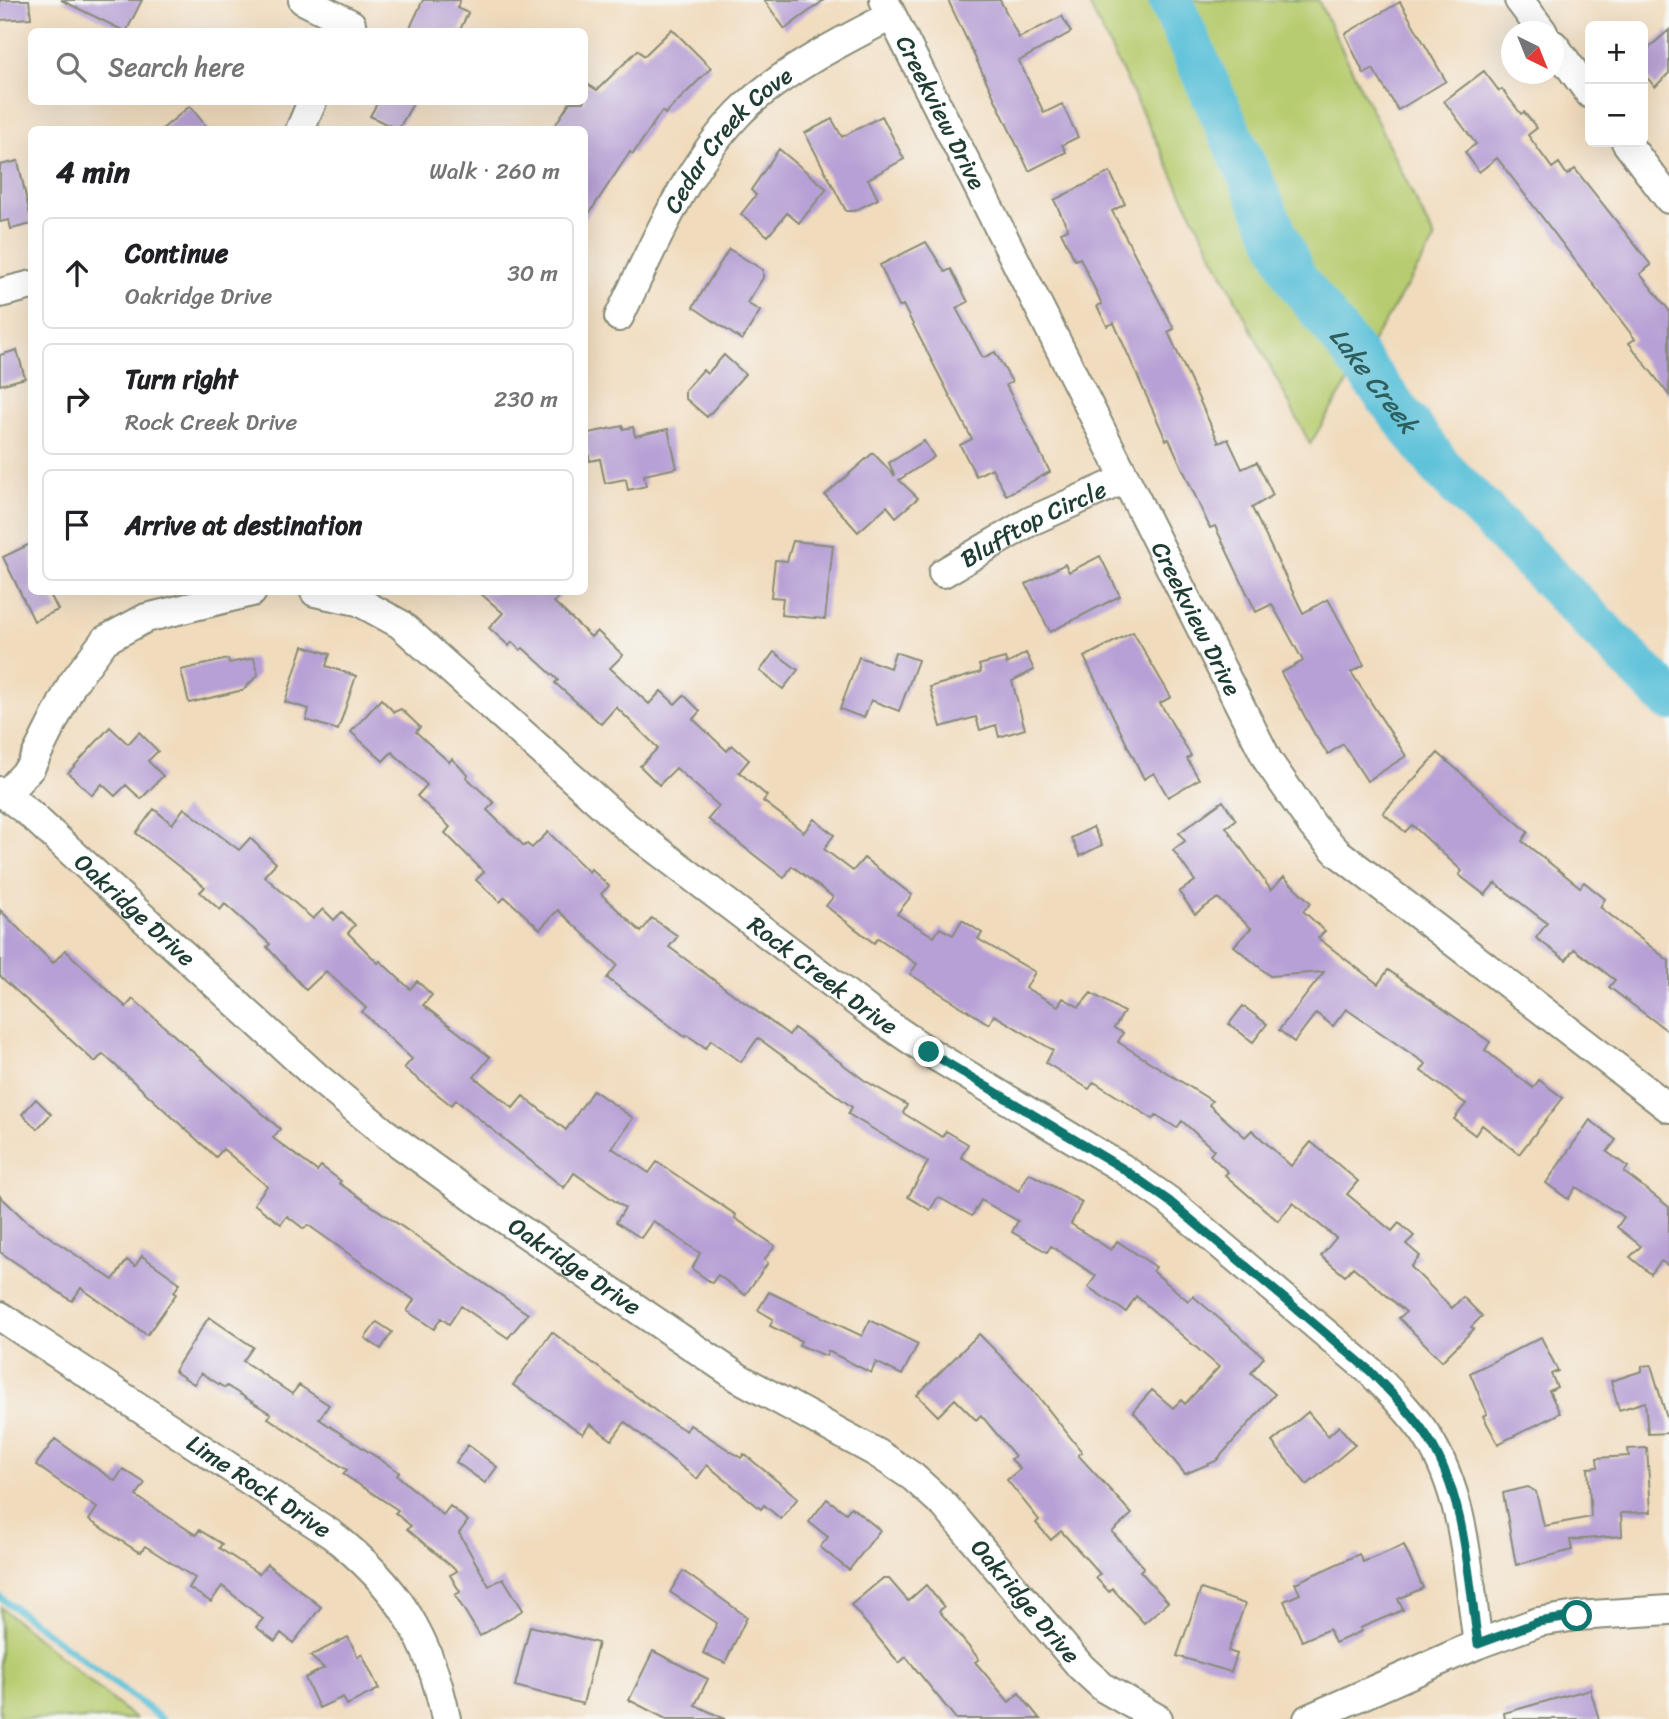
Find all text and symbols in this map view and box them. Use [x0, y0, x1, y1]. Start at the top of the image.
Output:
north arrow [1501, 21, 1564, 84]
map controls [1585, 21, 1648, 147]
button: + [1585, 21, 1648, 84]
search box [28, 28, 588, 105]
street label: Creekview Drive [884, 28, 998, 198]
text: Search here [108, 44, 245, 90]
icon: search [52, 48, 90, 86]
street label: Cedar Creek Cove [652, 55, 802, 222]
button: − [1585, 84, 1648, 147]
text: 4 min [56, 145, 130, 199]
text: Walk · 260 m [429, 151, 560, 192]
text: Continue [125, 230, 228, 276]
text: 30 m [507, 253, 558, 294]
icon: ahead [58, 254, 96, 292]
text: Oakridge Drive [125, 276, 272, 317]
water label: Lake Creek [1317, 316, 1432, 446]
text: Turn right [125, 356, 238, 402]
text: 230 m [494, 379, 558, 420]
icon: right [58, 380, 96, 418]
text: Rock Creek Drive [125, 402, 297, 443]
street label: Blufftop Circle [952, 469, 1114, 579]
text: Arrive at destination [125, 502, 362, 548]
icon: arrive [58, 506, 96, 544]
street label: Creekview Drive [1139, 534, 1253, 704]
street label: Oakridge Drive [64, 843, 206, 977]
street label: Rock Creek Drive [738, 905, 907, 1046]
route end [913, 1036, 944, 1067]
street label: Oakridge Drive [499, 1206, 650, 1327]
street label: Lime Rock Drive [178, 1423, 340, 1550]
street label: Oakridge Drive [960, 1529, 1091, 1674]
route start [1561, 1600, 1592, 1631]

